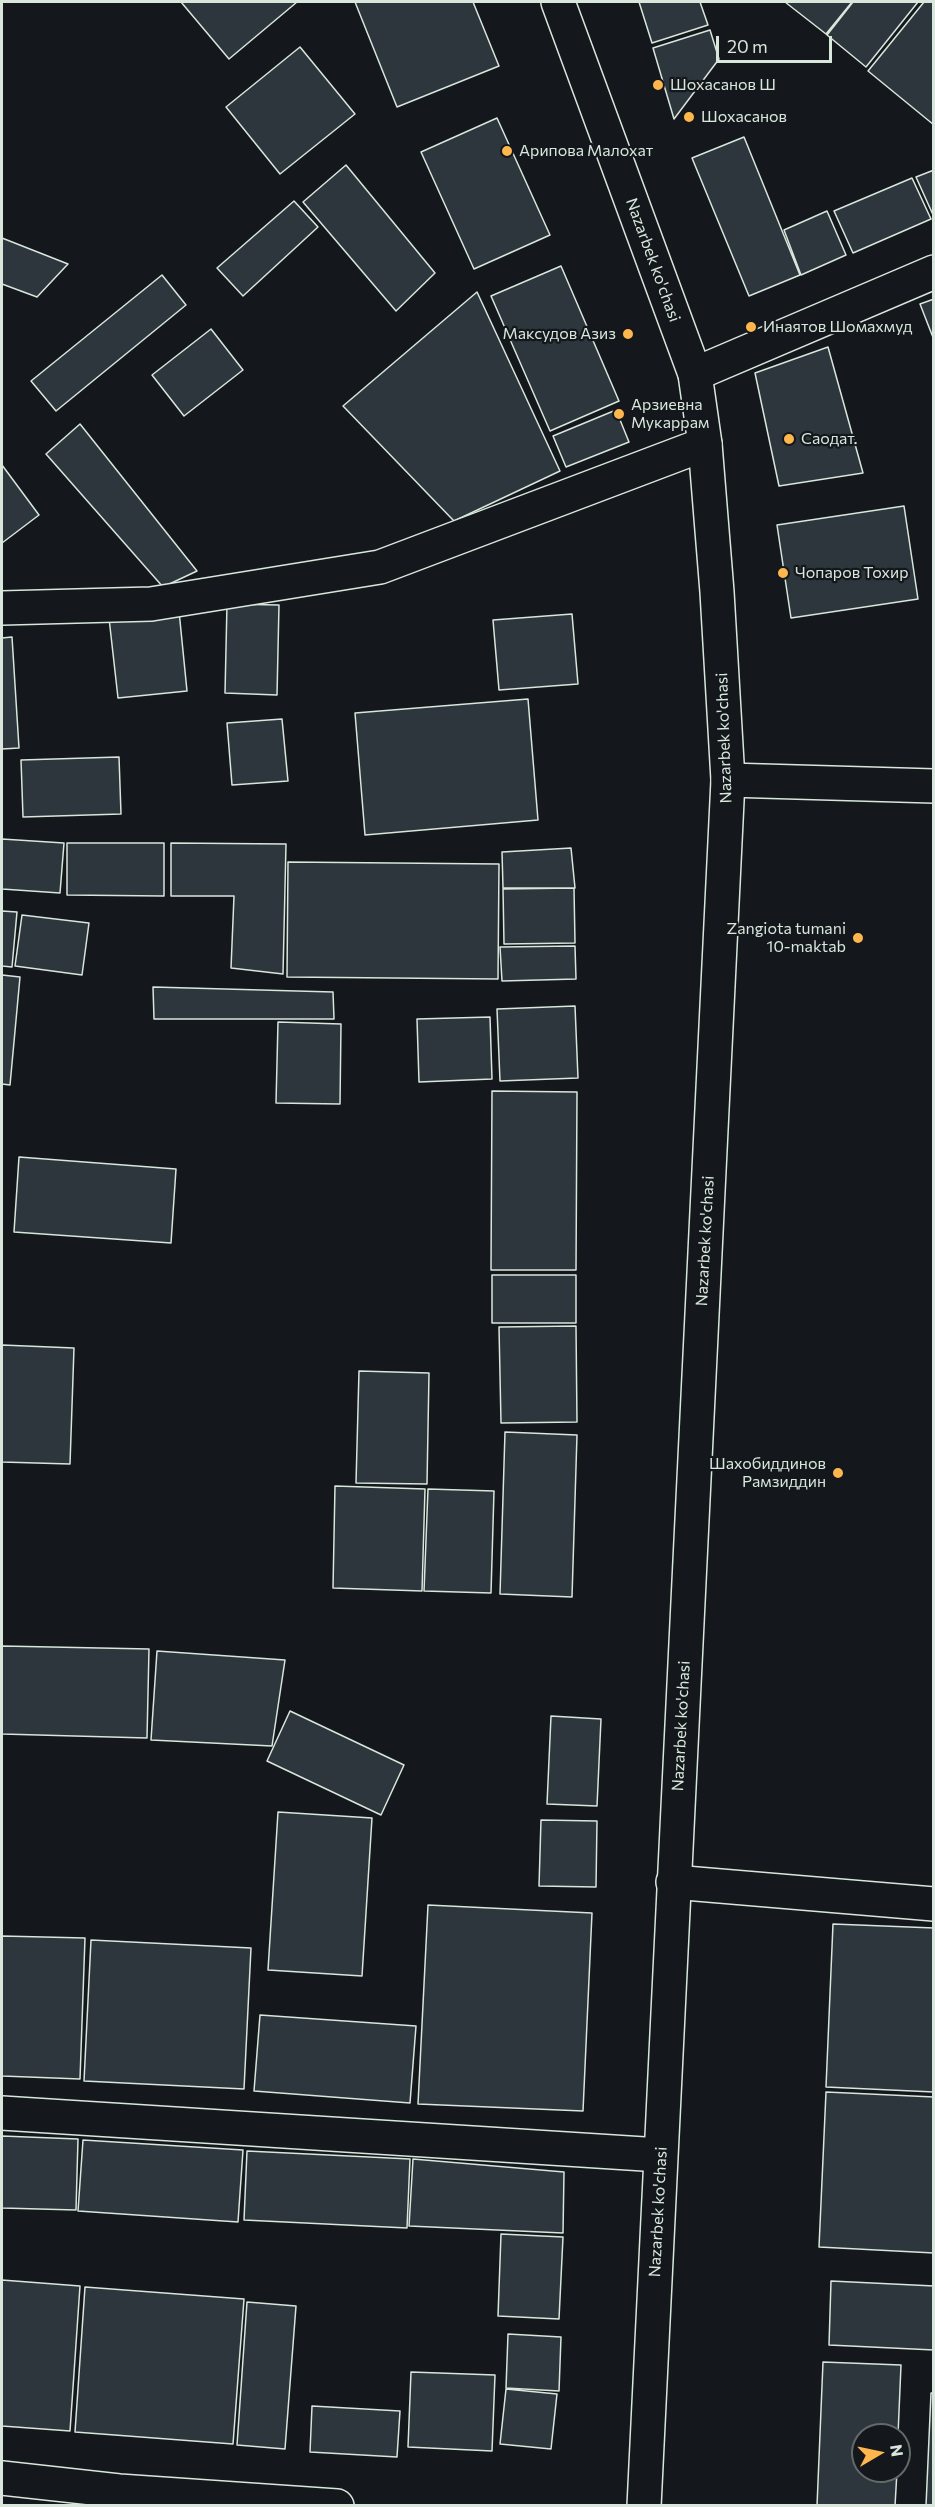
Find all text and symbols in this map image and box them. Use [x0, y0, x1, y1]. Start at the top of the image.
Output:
scale bar [719, 24, 834, 62]
text: 20 m [727, 35, 768, 57]
place label: Шохасанов Ш [670, 75, 776, 95]
marker: Шохасанов Ш [651, 78, 665, 92]
place label: Шохасанов [701, 107, 787, 127]
marker: Шохасанов [682, 110, 696, 124]
place label: Арипова Малохат [519, 141, 653, 161]
marker: Арипова Малохат [500, 144, 514, 158]
street label: Nazarbek ko'chasi [622, 195, 684, 325]
place label: Инаятов Шомахмуд [763, 317, 912, 337]
marker: Инаятов Шомахмуд [744, 320, 758, 334]
place label: Максудов Азиз [503, 324, 616, 344]
marker: Максудов Азиз [621, 327, 635, 341]
place label: Арзиевна Мукаррам [631, 395, 709, 433]
marker: Арзиевна Мукаррам [612, 407, 626, 421]
place label: Саодат. [801, 429, 857, 449]
marker: Саодат. [782, 432, 796, 446]
place label: Чопаров Тохир [795, 563, 908, 583]
marker: Чопаров Тохир [776, 566, 790, 580]
street label: Nazarbek ko'chasi [712, 672, 736, 804]
place label: Zangiota tumani 10-maktab [726, 919, 846, 957]
marker: Zangiota tumani 10-maktab [851, 931, 865, 945]
street label: Nazarbek ko'chasi [692, 1175, 718, 1307]
place label: Шахобиддинов Рамзиддин [709, 1454, 826, 1492]
marker: Шахобиддинов Рамзиддин [831, 1466, 845, 1480]
street label: Nazarbek ko'chasi [668, 1660, 694, 1792]
street label: Nazarbek ko'chasi [645, 2146, 671, 2278]
north arrow [851, 2423, 911, 2483]
text: N [887, 2443, 908, 2458]

